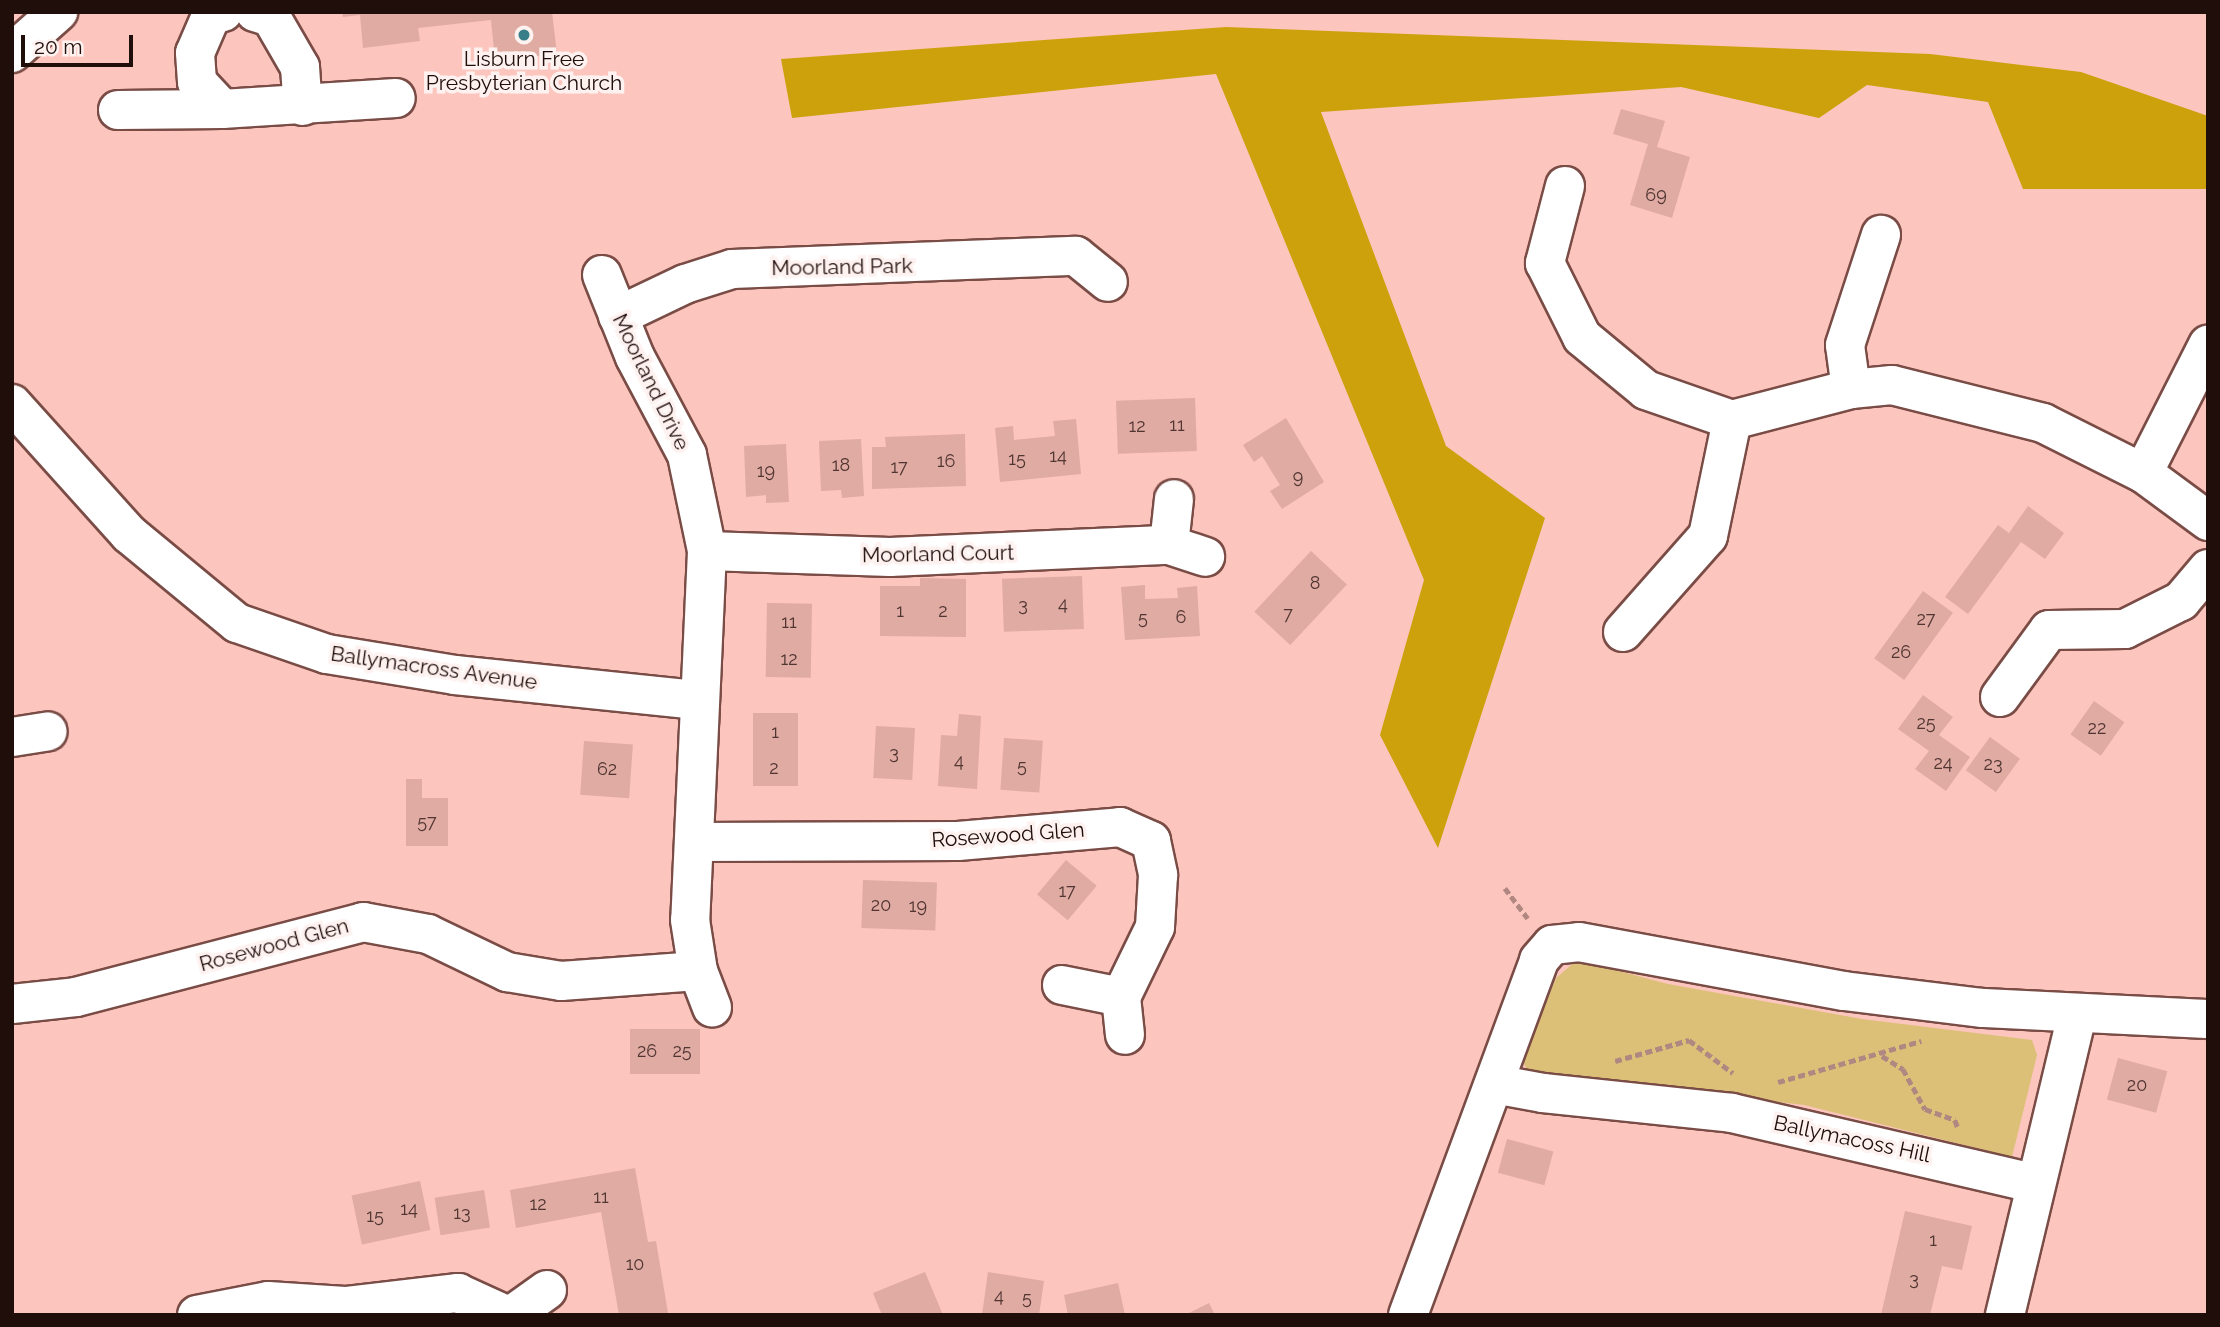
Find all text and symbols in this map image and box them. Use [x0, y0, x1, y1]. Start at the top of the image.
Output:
scale bar [24, 21, 136, 65]
marker: Lisburn Free Presbyterian Church [516, 27, 532, 43]
text: 20 m [34, 34, 82, 59]
place label: Lisburn Free Presbyterian Church [426, 46, 622, 96]
house number: 69 [1645, 184, 1667, 206]
street label: Moorland Park [771, 253, 913, 281]
street label: Moorland Drive [607, 310, 695, 454]
house number: 11 [1169, 414, 1185, 436]
house number: 12 [1128, 415, 1146, 437]
house number: 14 [1049, 445, 1067, 467]
house number: 15 [1008, 448, 1026, 470]
house number: 16 [937, 450, 955, 472]
house number: 18 [832, 454, 850, 476]
house number: 17 [890, 456, 908, 478]
house number: 19 [757, 460, 775, 482]
house number: 9 [1293, 466, 1303, 488]
street label: Moorland Court [862, 540, 1014, 568]
house number: 8 [1310, 572, 1320, 594]
house number: 4 [1058, 593, 1068, 615]
house number: 3 [1018, 594, 1028, 616]
house number: 1 [896, 600, 904, 622]
house number: 2 [938, 600, 948, 622]
house number: 7 [1283, 603, 1293, 625]
house number: 6 [1176, 606, 1186, 628]
house number: 5 [1138, 607, 1148, 629]
house number: 27 [1916, 608, 1936, 630]
house number: 11 [781, 611, 797, 633]
street label: Ballymacross Avenue [329, 641, 539, 695]
house number: 26 [1891, 641, 1911, 663]
house number: 12 [780, 648, 798, 670]
house number: 25 [1916, 712, 1936, 734]
house number: 22 [2088, 717, 2106, 739]
house number: 1 [771, 721, 779, 743]
house number: 3 [889, 742, 899, 764]
house number: 4 [954, 750, 964, 772]
house number: 24 [1933, 752, 1953, 774]
house number: 23 [1984, 753, 2002, 775]
house number: 5 [1017, 755, 1027, 777]
house number: 2 [769, 757, 779, 779]
house number: 62 [597, 758, 617, 780]
house number: 57 [417, 811, 437, 833]
street label: Rosewood Glen [931, 817, 1085, 853]
house number: 17 [1058, 880, 1076, 902]
house number: 20 [871, 894, 891, 916]
house number: 19 [909, 895, 927, 917]
street label: Rosewood Glen [197, 913, 351, 977]
house number: 26 [637, 1040, 657, 1062]
house number: 25 [672, 1040, 692, 1062]
house number: 20 [2127, 1074, 2147, 1096]
street label: Ballymacoss Hill [1771, 1110, 1933, 1168]
house number: 11 [593, 1186, 609, 1208]
house number: 12 [529, 1193, 547, 1215]
house number: 14 [400, 1198, 418, 1220]
house number: 13 [453, 1202, 471, 1224]
house number: 15 [366, 1205, 384, 1227]
house number: 1 [1929, 1229, 1937, 1251]
house number: 10 [626, 1253, 644, 1275]
house number: 3 [1909, 1268, 1919, 1290]
house number: 4 [994, 1285, 1004, 1307]
house number: 5 [1022, 1287, 1032, 1309]

